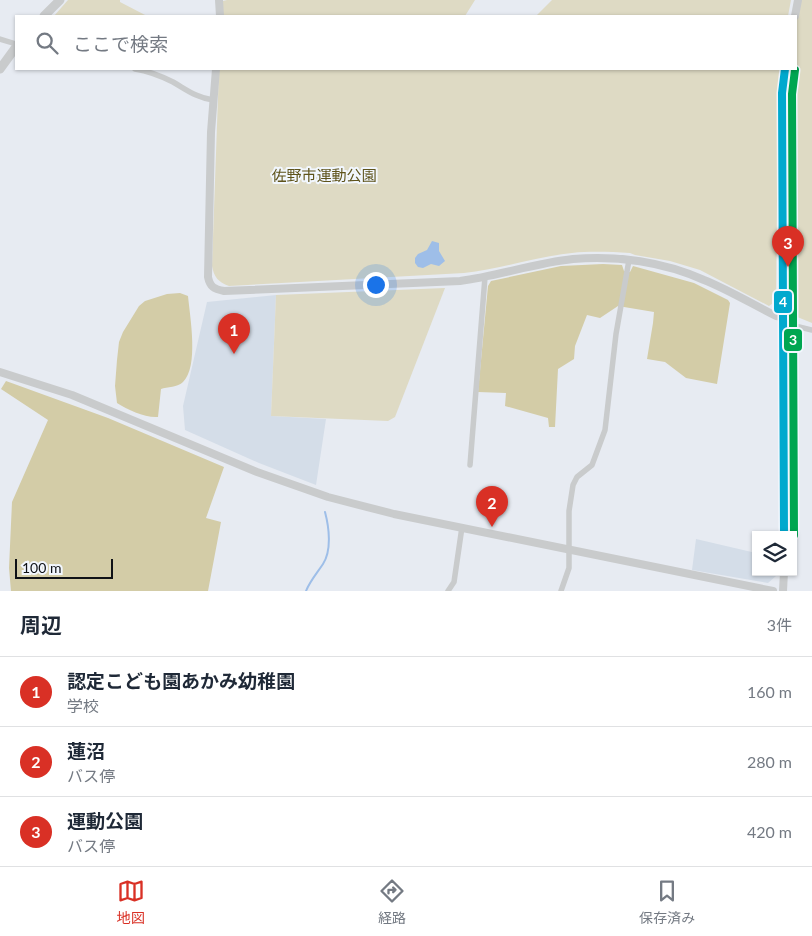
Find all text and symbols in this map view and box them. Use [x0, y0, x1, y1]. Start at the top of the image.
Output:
search box [15, 15, 797, 70]
icon: search [33, 29, 61, 57]
text: ここで検索 [73, 32, 168, 55]
park label: 佐野市運動公園 [271, 166, 377, 184]
pin: 3 [772, 226, 804, 267]
your location [363, 272, 389, 298]
line badge: 4 [773, 290, 793, 314]
text: 4 [779, 293, 787, 310]
pin: 1 [218, 313, 250, 354]
line badge: 3 [783, 328, 803, 352]
text: 3 [789, 331, 797, 348]
pin: 2 [476, 486, 508, 527]
map controls [752, 531, 797, 576]
button: layers [752, 531, 797, 576]
scale bar [15, 556, 112, 579]
text: 100 m [22, 559, 61, 576]
text: 周辺 [20, 612, 62, 637]
text: 3件 [767, 615, 792, 634]
text: 認定こども園あかみ幼稚園 [67, 669, 295, 692]
text: 1 [31, 682, 41, 701]
text: 160 m [747, 682, 792, 701]
text: 学校 [67, 696, 99, 715]
text: 蓮沼 [67, 739, 105, 762]
text: 2 [31, 752, 41, 771]
text: 280 m [747, 752, 792, 771]
text: バス停 [67, 766, 115, 785]
text: 運動公園 [67, 809, 143, 832]
text: 3 [31, 822, 41, 841]
text: 420 m [747, 822, 792, 841]
text: バス停 [67, 836, 115, 855]
tab: 地図 [117, 877, 145, 927]
tab: 経路 [378, 877, 406, 927]
tab: 保存済み [639, 877, 695, 927]

